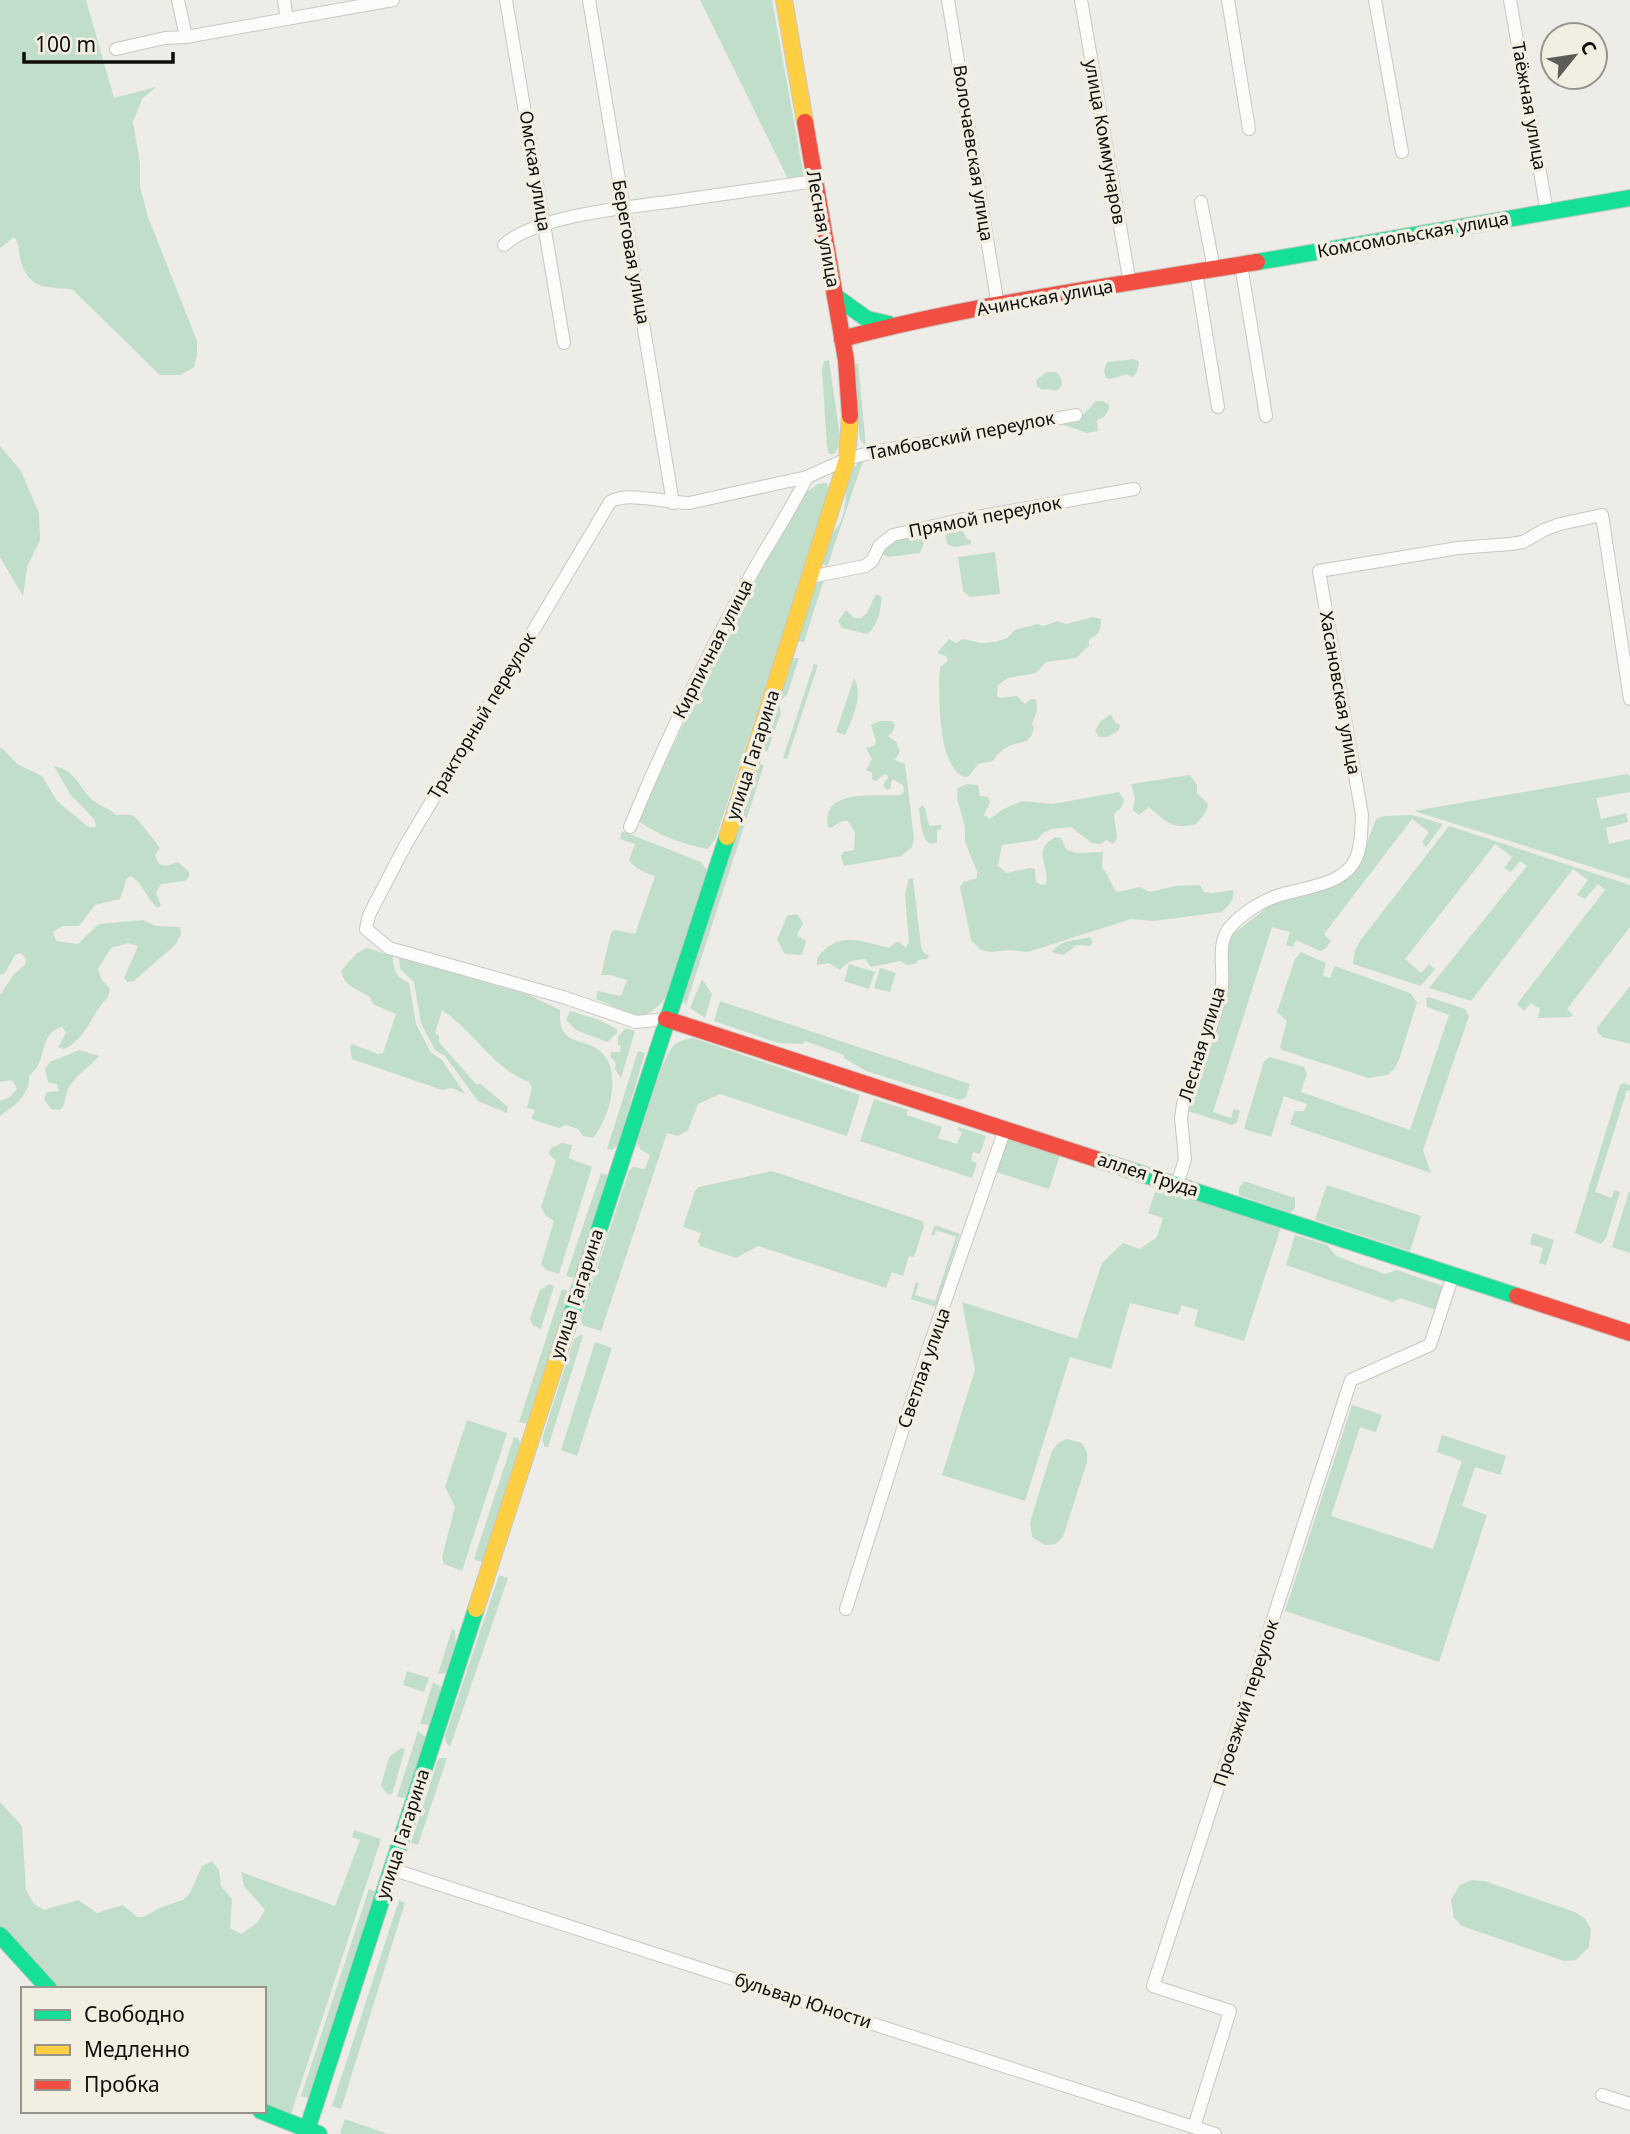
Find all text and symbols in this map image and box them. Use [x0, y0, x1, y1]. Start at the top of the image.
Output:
scale bar [24, 21, 173, 65]
north arrow [1539, 21, 1609, 91]
text: 100 m [35, 30, 96, 58]
text: С [1574, 36, 1603, 59]
street label: Таёжная улица [1507, 40, 1553, 172]
street label: улица Коммунаров [1080, 58, 1132, 226]
street label: Волочаевская улица [948, 63, 1000, 243]
street label: Омская улица [515, 109, 557, 233]
street label: Лесная улица [802, 168, 846, 289]
street label: Береговая улица [607, 178, 657, 326]
street label: Комсомольская улица [1315, 205, 1510, 263]
street label: Ачинская улица [975, 273, 1115, 321]
street label: Тамбовский переулок [865, 405, 1057, 465]
street label: Прямой переулок [906, 489, 1064, 543]
street label: Кирпичная улица [667, 575, 758, 722]
street label: Хасановская улица [1315, 609, 1367, 776]
street label: Тракторный переулок [422, 627, 541, 803]
street label: улица Гагарина [720, 687, 784, 823]
street label: Лесная улица [1172, 984, 1230, 1104]
street label: аллея Труда [1095, 1146, 1202, 1202]
street label: улица Гагарина [544, 1226, 608, 1362]
street label: Светлая улица [891, 1304, 955, 1431]
street label: Проезжий переулок [1207, 1616, 1283, 1789]
street label: улица Гагарина [370, 1766, 434, 1902]
street label: бульвар Юности [732, 1967, 875, 2034]
legend [21, 1987, 266, 2113]
text: Свободно [84, 2000, 185, 2028]
text: Медленно [84, 2035, 190, 2063]
text: Пробка [84, 2070, 160, 2098]

